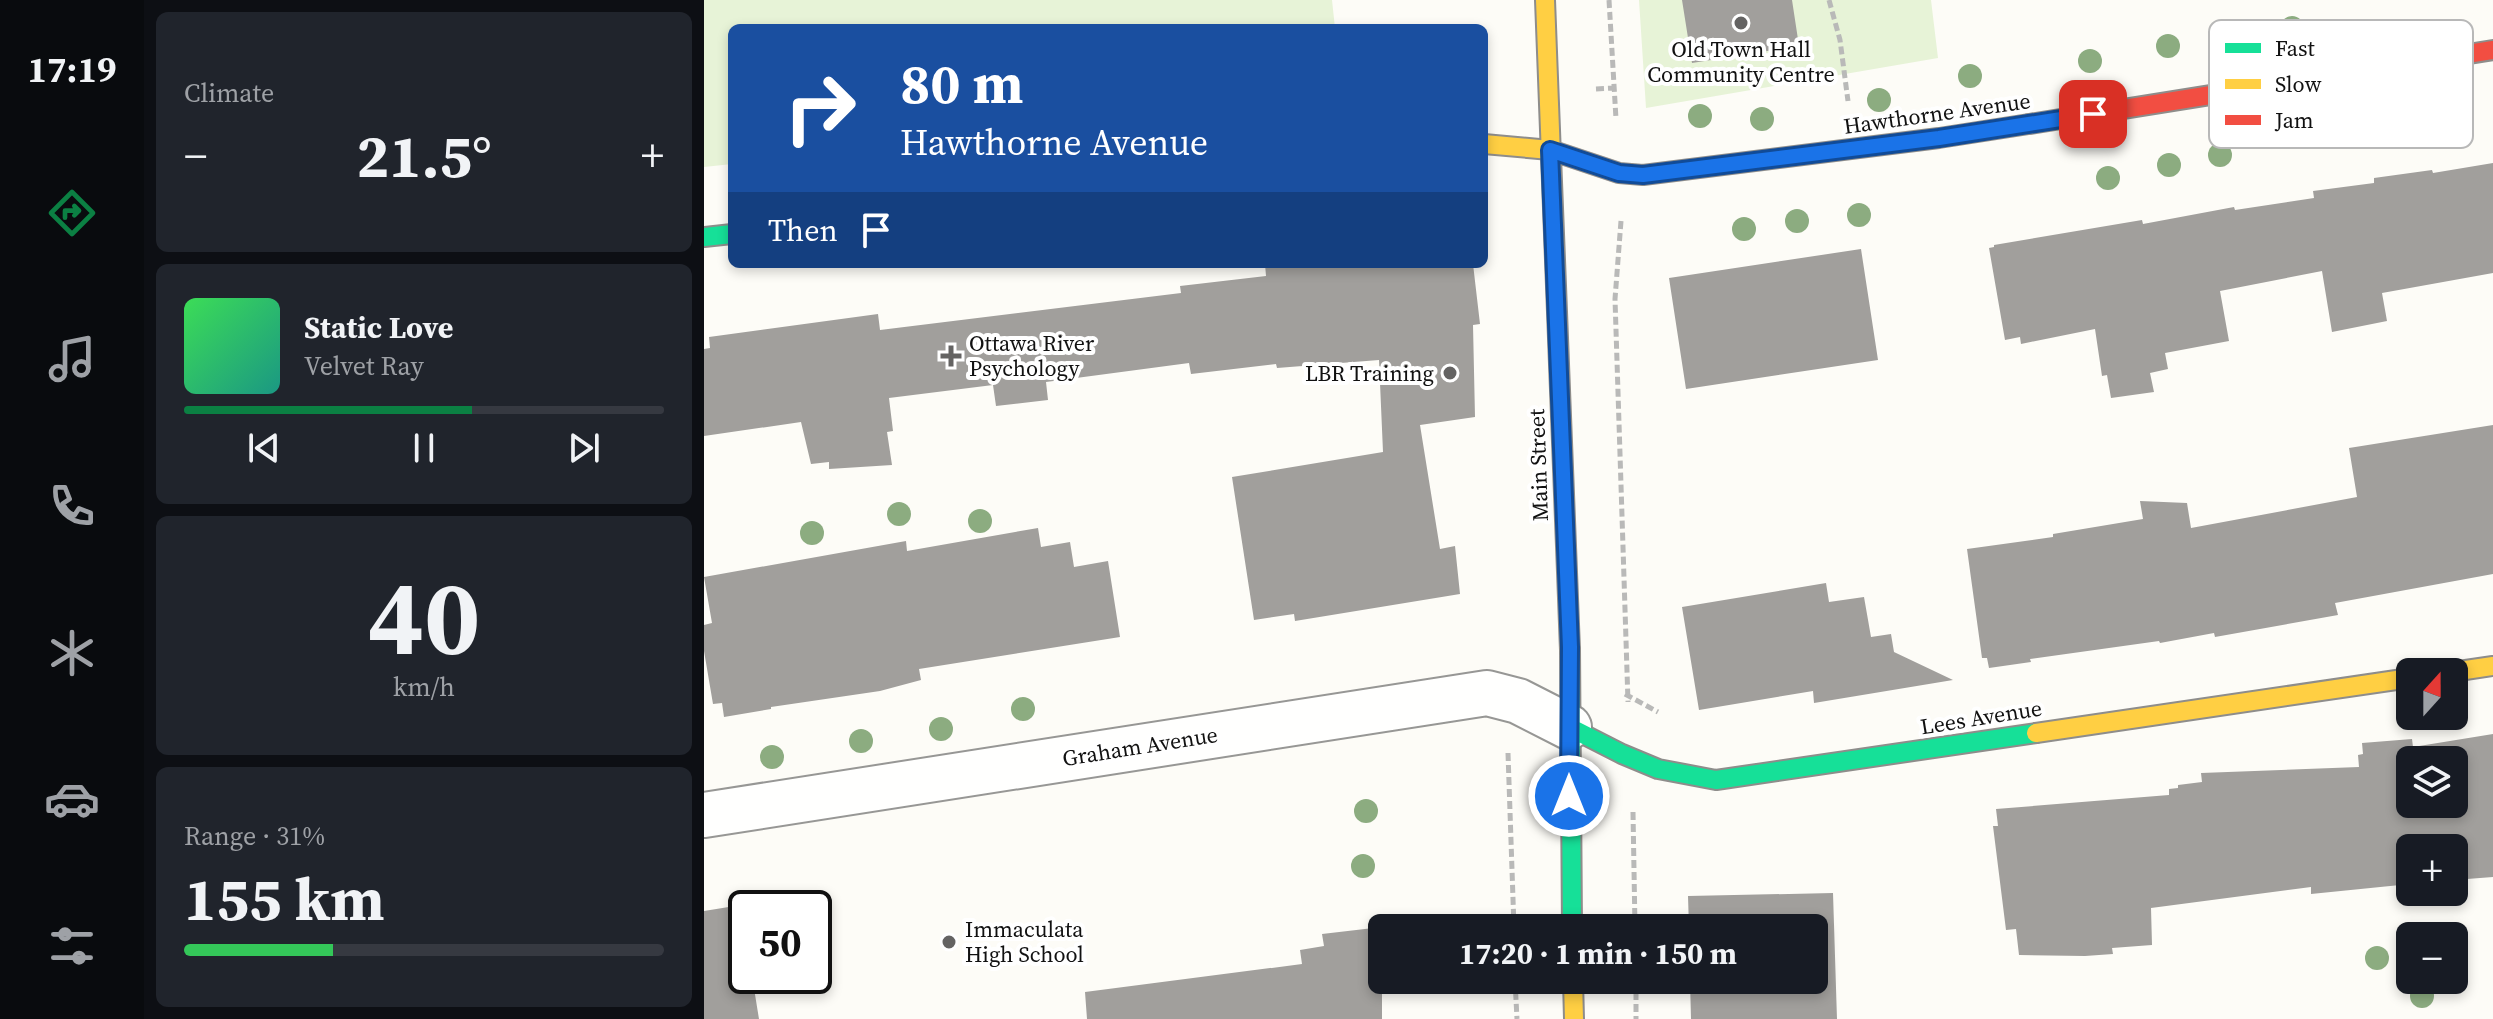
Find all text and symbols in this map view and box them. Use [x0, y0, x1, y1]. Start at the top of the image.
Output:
marker: Old Town Hall Community Centre [1732, 14, 1750, 32]
legend [2209, 20, 2473, 148]
text: Fast [2275, 33, 2316, 63]
place label: Old Town Hall Community Centre [1647, 34, 1835, 89]
text: 17:19 [28, 45, 116, 94]
text: 80 m [900, 45, 1023, 122]
icon: right [768, 56, 872, 160]
text: Slow [2275, 69, 2322, 99]
text: Climate [184, 75, 274, 111]
pin [2059, 80, 2127, 148]
street label: Hawthorne Avenue [1842, 85, 2032, 141]
icon: arrive [2071, 92, 2115, 136]
text: Jam [2274, 105, 2314, 135]
text: 21.5° [356, 115, 492, 197]
text: Hawthorne Avenue [900, 118, 1208, 167]
text: − [184, 125, 207, 186]
text: + [641, 125, 664, 186]
icon: directions [44, 185, 100, 241]
icon: arrive [854, 208, 898, 252]
text: Then [768, 210, 838, 251]
text: Static Love [304, 307, 453, 348]
place label: Ottawa River Psychology [969, 328, 1095, 383]
icon: music [44, 331, 100, 387]
marker: Ottawa River Psychology [940, 345, 962, 367]
text: Velvet Ray [304, 348, 424, 384]
place label: LBR Training [1305, 358, 1434, 388]
marker: LBR Training [1441, 364, 1459, 382]
street label: Main Street [1521, 407, 1555, 522]
icon: previous [242, 426, 286, 470]
icon: pause [402, 426, 446, 470]
icon: next [562, 426, 606, 470]
icon: phone [44, 478, 100, 534]
text: 40 [368, 545, 480, 688]
icon: climate [44, 625, 100, 681]
north arrow [2396, 658, 2468, 730]
map controls [2396, 658, 2468, 994]
text: km/h [393, 669, 455, 705]
street label: Lees Avenue [1918, 693, 2044, 741]
street label: Graham Avenue [1060, 719, 1220, 773]
button: layers [2396, 746, 2468, 818]
position arrow [1527, 754, 1611, 838]
icon: car [44, 771, 100, 827]
text: Range · 31% [184, 818, 325, 854]
button: + [2396, 834, 2468, 906]
text: 155 km [184, 858, 385, 940]
speed limit sign: 50 [728, 890, 832, 994]
place label: Immaculata High School [965, 914, 1084, 969]
icon: filters [44, 918, 100, 974]
button: − [2396, 922, 2468, 994]
marker: Immaculata High School [940, 933, 958, 951]
text: 17:20 · 1 min · 150 m [1459, 933, 1737, 974]

